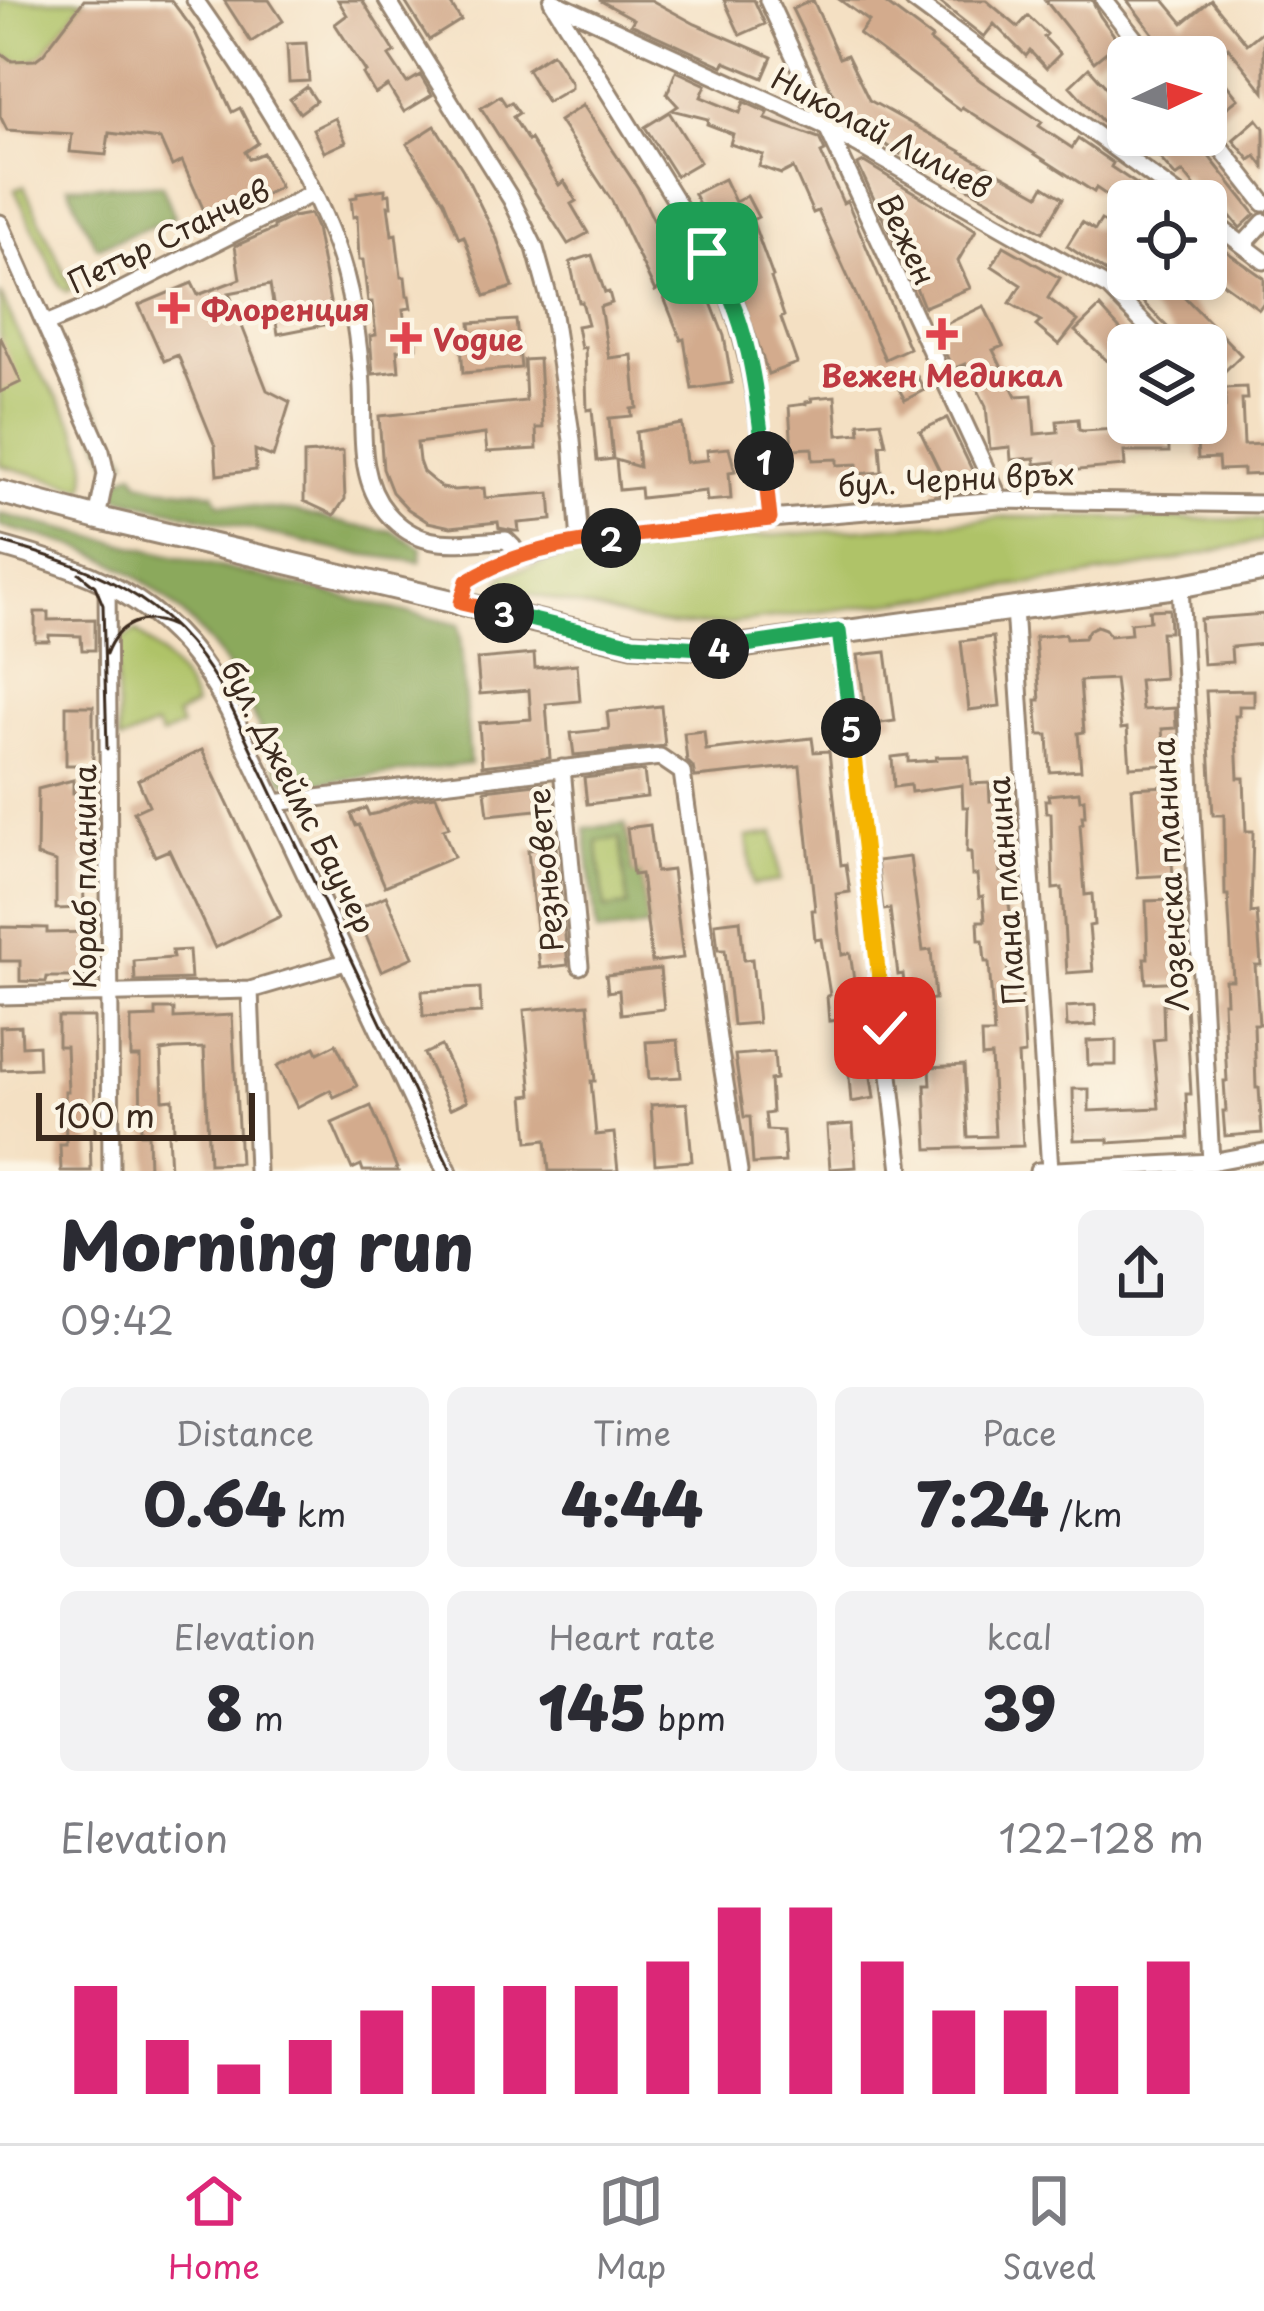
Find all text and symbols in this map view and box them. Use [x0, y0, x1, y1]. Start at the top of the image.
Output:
north arrow [1107, 36, 1227, 156]
map controls [1107, 36, 1227, 444]
street label: Николай Лилиев [764, 55, 1000, 209]
street label: Петър Станчев [59, 167, 277, 303]
button: locate [1107, 180, 1227, 300]
street label: Вежен [867, 186, 949, 292]
pin [656, 202, 758, 304]
icon: arrive [674, 220, 740, 286]
place label: Флоренция [201, 286, 370, 331]
marker: Флоренция [158, 292, 190, 324]
place label: Vogue [433, 316, 523, 361]
marker: Вежен Медикал [926, 318, 958, 350]
marker: Vogue [390, 322, 422, 354]
button: layers [1107, 324, 1227, 444]
place label: Вежен Медикал [821, 352, 1063, 397]
pin: 1 [734, 431, 794, 491]
text: 1 [756, 436, 772, 486]
street label: бул. Черни връх [836, 449, 1076, 507]
pin: 2 [581, 508, 641, 568]
text: 2 [599, 513, 623, 563]
pin: 3 [474, 583, 534, 643]
text: 3 [493, 588, 515, 638]
pin: 4 [689, 619, 749, 679]
text: 4 [708, 624, 730, 674]
street label: бул. Джеймс Баучер [211, 651, 389, 941]
pin: 5 [821, 698, 881, 758]
text: 5 [840, 703, 862, 753]
street label: Лозенска планина [1139, 737, 1199, 1013]
street label: Кораб планина [61, 764, 106, 990]
street label: Плана планина [975, 775, 1035, 1007]
street label: Резньовете [514, 786, 574, 954]
pin [834, 977, 936, 1079]
icon: check [852, 995, 918, 1061]
scale bar [36, 1087, 255, 1140]
text: 100 m [54, 1089, 155, 1139]
text: Morning run [60, 1194, 474, 1293]
button: share [1078, 1210, 1204, 1336]
text: 09:42 [60, 1289, 174, 1348]
text: Distance [175, 1407, 314, 1457]
text: Time [593, 1407, 671, 1457]
text: Pace [982, 1407, 1057, 1457]
text: 0.64 [143, 1457, 286, 1547]
text: 4:44 [561, 1457, 703, 1547]
text: 7:24 [916, 1457, 1049, 1547]
text: km [286, 1488, 346, 1538]
text: /km [1049, 1488, 1123, 1538]
text: Elevation [173, 1611, 316, 1661]
text: Heart rate [549, 1611, 715, 1661]
text: kcal [986, 1611, 1052, 1661]
text: 8 [206, 1661, 243, 1751]
text: 145 [538, 1661, 647, 1751]
text: 39 [982, 1661, 1056, 1751]
text: m [243, 1692, 284, 1742]
text: bpm [647, 1692, 726, 1742]
text: Elevation [60, 1807, 228, 1866]
text: 122–128 m [999, 1807, 1204, 1866]
tab: Home [168, 2168, 260, 2290]
tab: Map [596, 2168, 666, 2290]
tab: Saved [1002, 2168, 1096, 2290]

